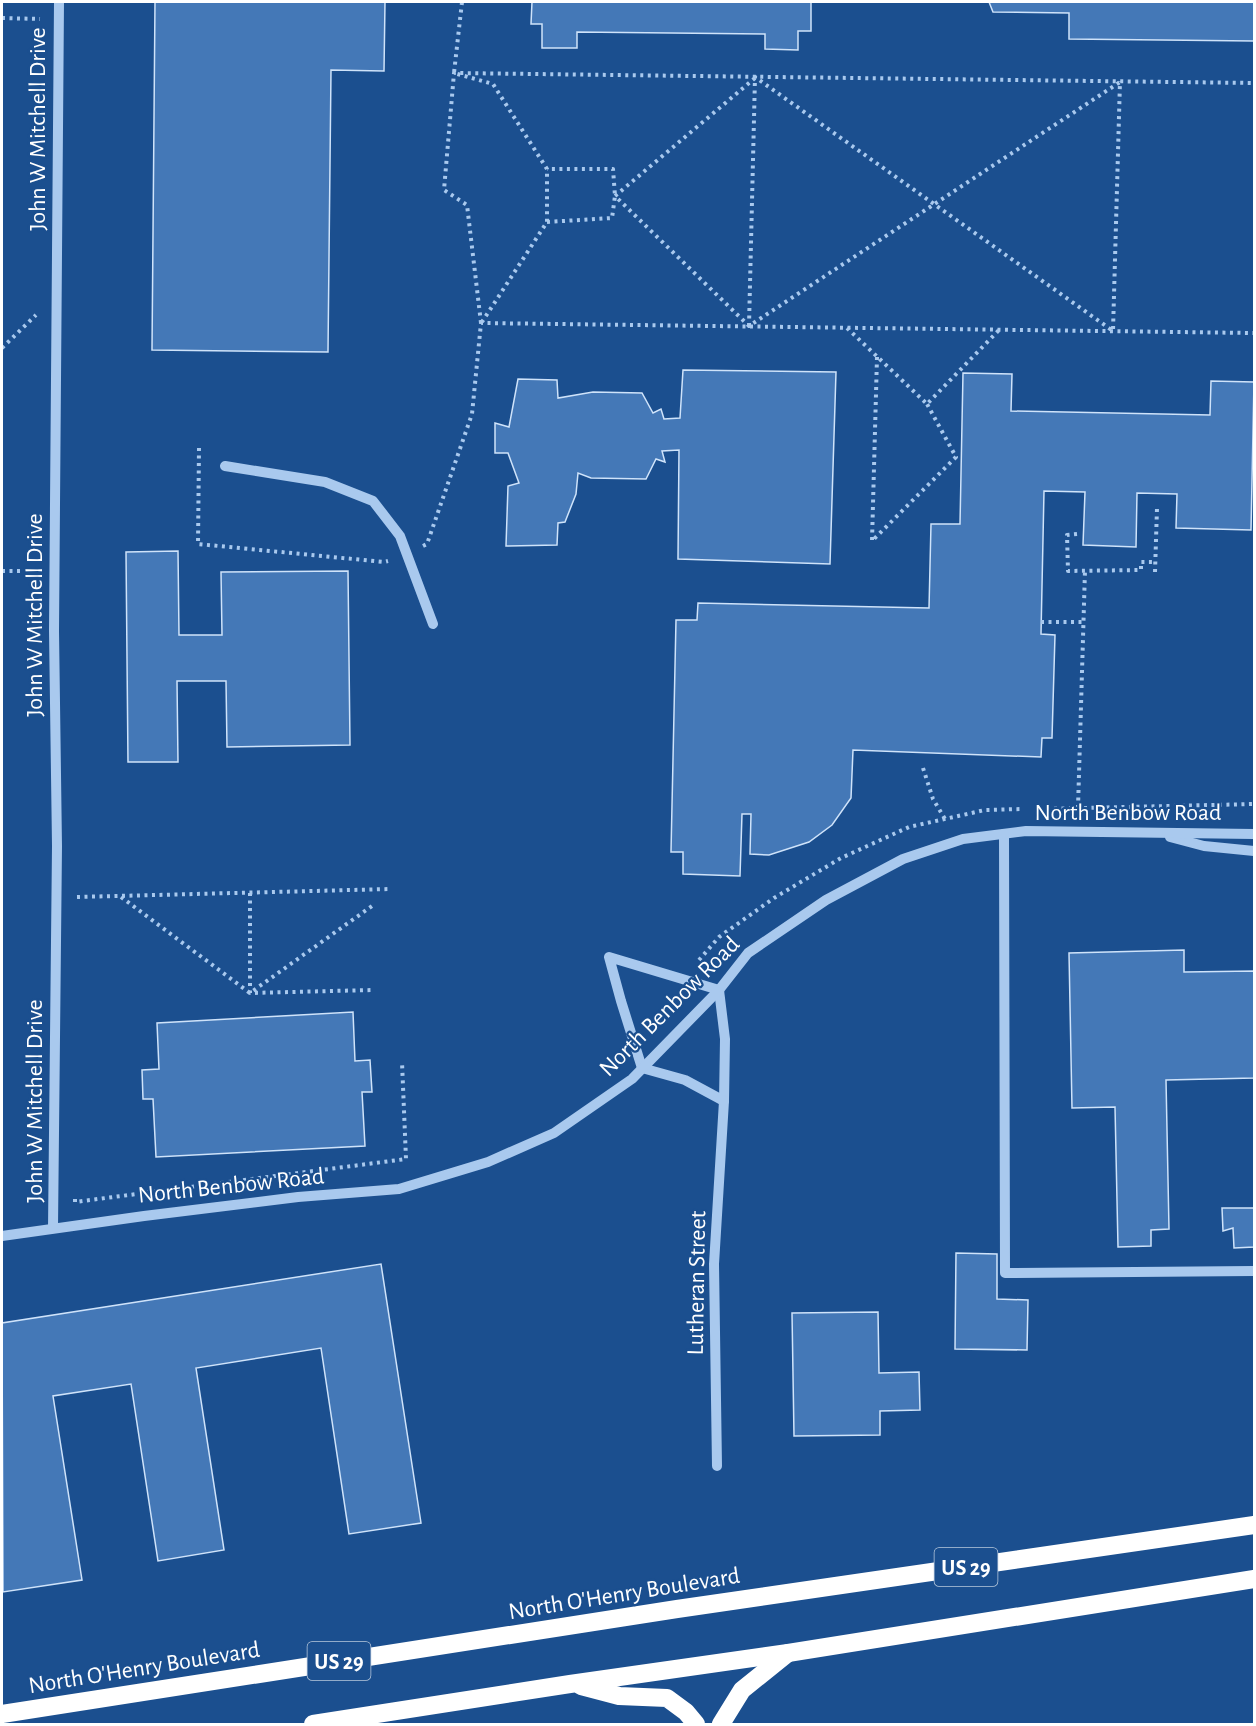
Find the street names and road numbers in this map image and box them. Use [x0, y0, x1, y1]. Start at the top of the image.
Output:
street label: John W Mitchell Drive [26, 27, 50, 231]
street label: John W Mitchell Drive [23, 513, 47, 717]
street label: North Benbow Road [1034, 801, 1222, 825]
street label: North Benbow Road [595, 932, 744, 1081]
street label: John W Mitchell Drive [23, 999, 47, 1203]
street label: North Benbow Road [137, 1164, 325, 1208]
street label: Lutheran Street [684, 1210, 710, 1356]
road number: US 29 [934, 1548, 998, 1586]
street label: North O'Henry Boulevard [507, 1564, 742, 1624]
street label: North O'Henry Boulevard [27, 1638, 262, 1698]
road number: US 29 [308, 1642, 370, 1680]

